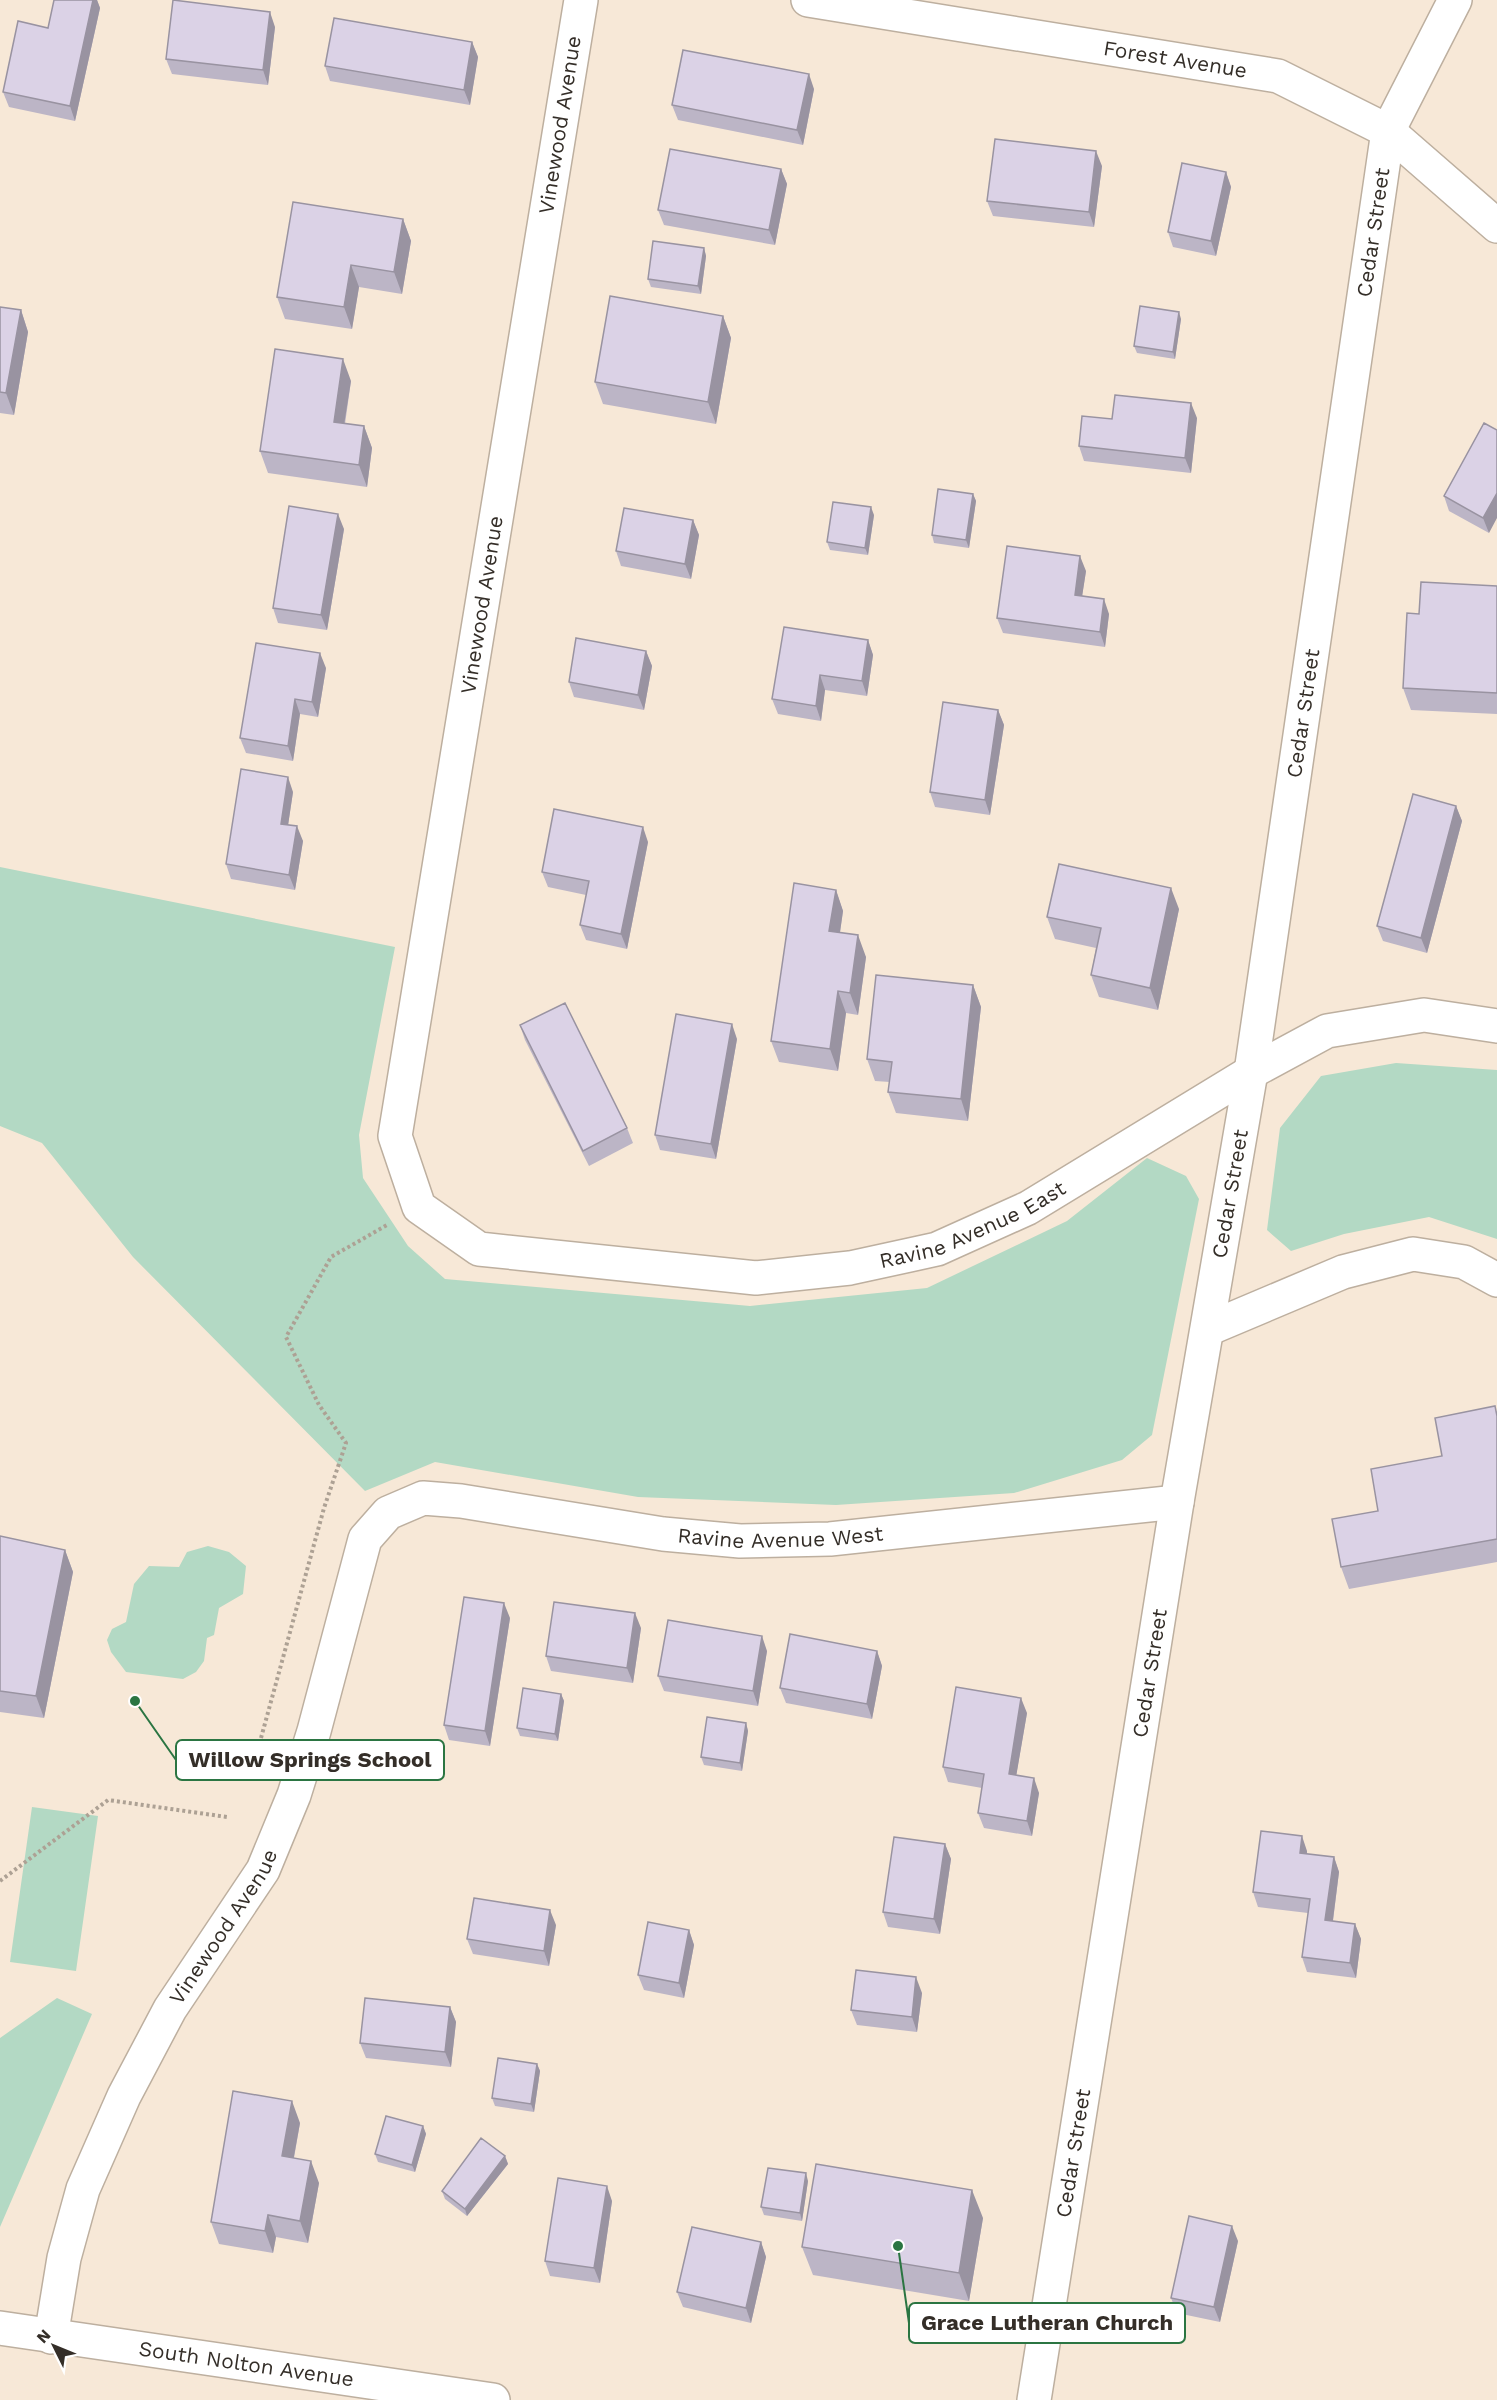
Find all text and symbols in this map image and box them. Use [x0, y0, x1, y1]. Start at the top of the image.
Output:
street label: Vinewood Avenue [533, 34, 586, 216]
street label: Forest Avenue [1102, 35, 1249, 83]
street label: Cedar Street [1351, 166, 1395, 299]
street label: Vinewood Avenue [455, 514, 508, 696]
street label: Cedar Street [1281, 647, 1324, 780]
street label: Cedar Street [1206, 1127, 1253, 1260]
street label: Ravine Avenue East [877, 1175, 1070, 1273]
street label: Ravine Avenue West [677, 1520, 884, 1553]
street label: Cedar Street [1127, 1607, 1172, 1739]
callout: Willow Springs School [176, 1740, 444, 1780]
text: Willow Springs School [189, 1747, 432, 1772]
street label: Vinewood Avenue [164, 1845, 282, 2009]
street label: Cedar Street [1050, 2087, 1095, 2219]
callout: Grace Lutheran Church [909, 2303, 1185, 2343]
text: Grace Lutheran Church [921, 2310, 1173, 2335]
north arrow [24, 2316, 84, 2376]
text: N [32, 2325, 54, 2347]
street label: South Nolton Avenue [137, 2335, 356, 2392]

